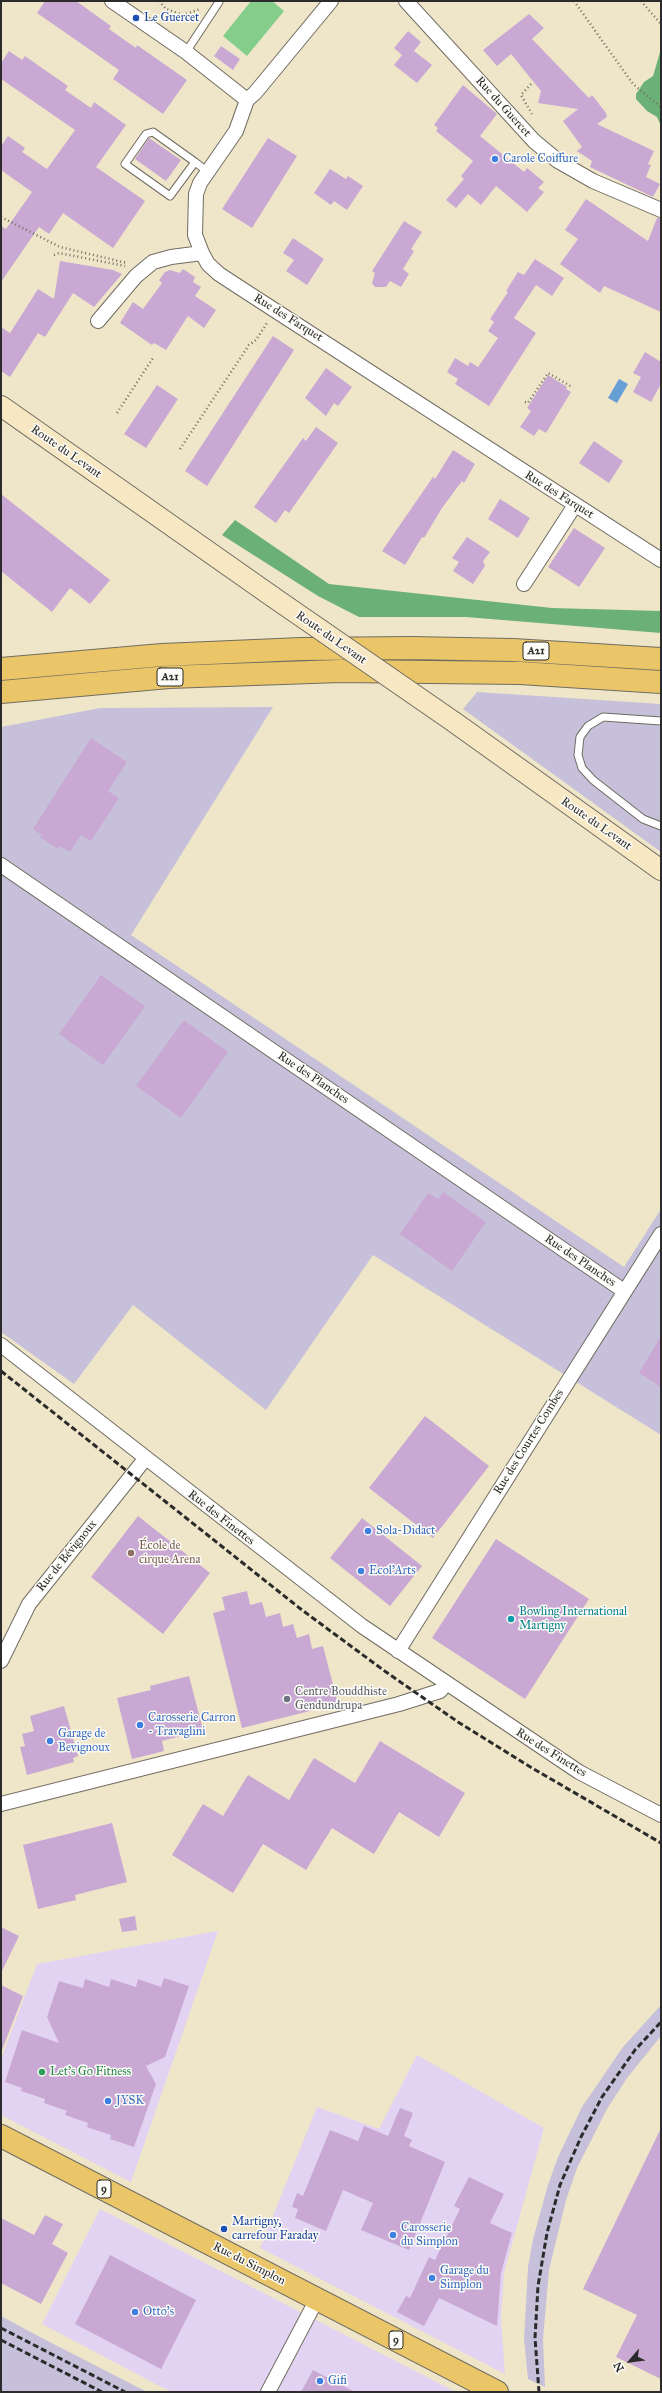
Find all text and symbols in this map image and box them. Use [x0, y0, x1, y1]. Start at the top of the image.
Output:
place label: Le Guercet [144, 11, 199, 25]
marker: Le Guercet [131, 13, 141, 23]
street label: Rue du Guercet [472, 74, 534, 140]
place label: Carole Coiffure [503, 152, 578, 166]
marker: Carole Coiffure [490, 154, 500, 164]
street label: Rue des Farquet [251, 291, 325, 345]
street label: Route du Levant [28, 422, 104, 482]
street label: Rue des Farquet [522, 468, 596, 522]
street label: Route du Levant [293, 608, 369, 668]
road number: A21 [523, 642, 549, 660]
road number: A21 [157, 668, 183, 686]
street label: Route du Levant [558, 794, 634, 854]
street label: Rue des Planches [275, 1049, 351, 1107]
street label: Rue des Planches [542, 1232, 618, 1290]
street label: Rue des Courtes Combes [491, 1387, 567, 1497]
street label: Rue des Finettes [185, 1487, 257, 1549]
street label: Rue de Bévignoux [34, 1517, 100, 1595]
place label: Sola-Didact [376, 1524, 435, 1538]
marker: Sola-Didact [363, 1526, 373, 1536]
place label: École de cirque Arena [139, 1539, 201, 1567]
marker: École de cirque Arena [126, 1548, 136, 1558]
place label: Ecol'Arts [369, 1564, 416, 1578]
marker: Ecol'Arts [356, 1566, 366, 1576]
place label: Bowling International Martigny [519, 1605, 627, 1633]
marker: Bowling International Martigny [506, 1614, 516, 1624]
place label: Centre Bouddhiste Gendundrupa [295, 1685, 387, 1713]
marker: Centre Bouddhiste Gendundrupa [282, 1694, 292, 1704]
place label: Carosserie Carron - Travaglini [148, 1711, 236, 1739]
marker: Carosserie Carron - Travaglini [135, 1720, 145, 1730]
street label: Rue des Finettes [513, 1725, 589, 1781]
place label: Garage de Bevignoux [58, 1727, 110, 1755]
marker: Garage de Bevignoux [45, 1736, 55, 1746]
place label: Let's Go Fitness [50, 2065, 131, 2079]
marker: Let's Go Fitness [37, 2067, 47, 2077]
place label: JYSK [116, 2094, 144, 2108]
marker: JYSK [103, 2096, 113, 2106]
road number: 9 [97, 2180, 111, 2198]
place label: Martigny, carrefour Faraday [232, 2215, 318, 2243]
place label: Carosserie du Simplon [401, 2221, 458, 2249]
marker: Martigny, carrefour Faraday [219, 2224, 229, 2234]
marker: Carosserie du Simplon [388, 2230, 398, 2240]
street label: Rue du Simplon [210, 2240, 288, 2288]
place label: Garage du Simplon [440, 2264, 489, 2292]
marker: Garage du Simplon [427, 2273, 437, 2283]
place label: Otto's [143, 2305, 174, 2319]
marker: Otto's [130, 2307, 140, 2317]
road number: 9 [389, 2331, 403, 2349]
north arrow [610, 2341, 650, 2381]
text: N [611, 2360, 627, 2374]
place label: Gifi [328, 2374, 347, 2388]
marker: Gifi [315, 2376, 325, 2386]

